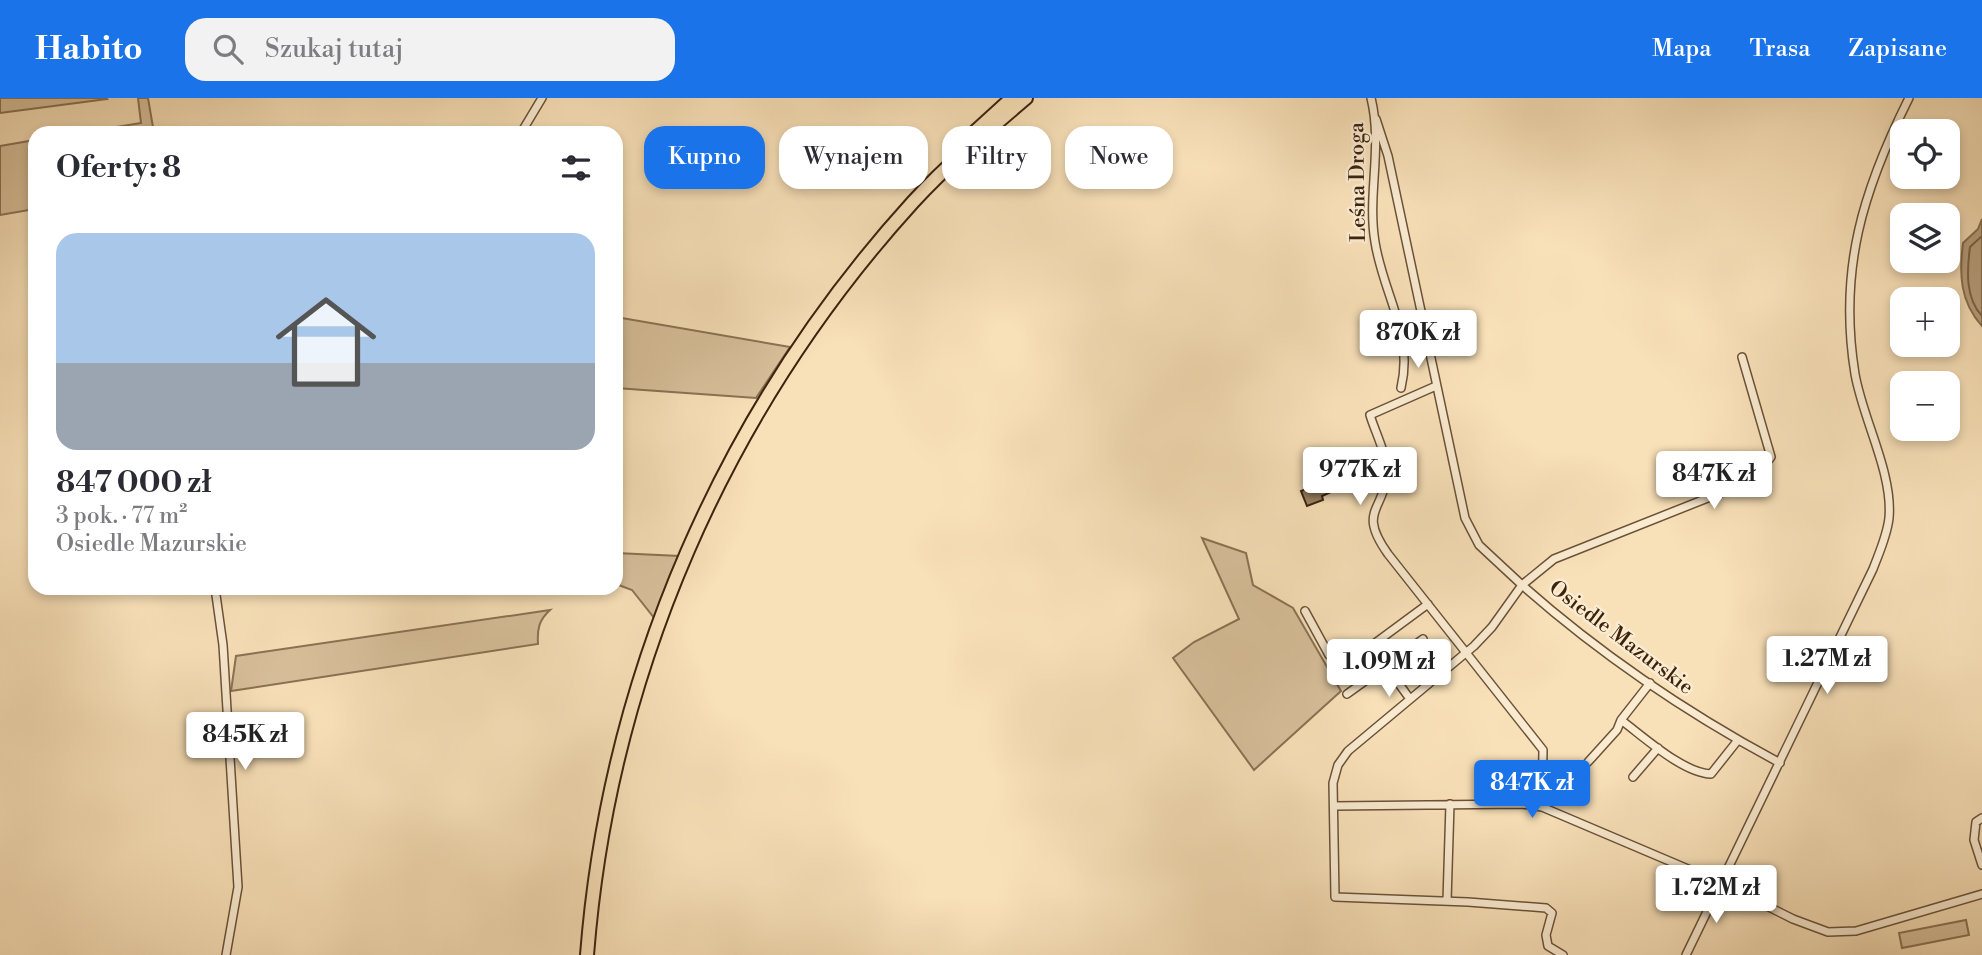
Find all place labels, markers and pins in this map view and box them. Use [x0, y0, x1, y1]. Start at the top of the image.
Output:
pin: 870K zł [1353, 310, 1483, 370]
pin: 977K zł [1295, 448, 1425, 507]
pin: 847K zł [1649, 452, 1779, 511]
pin: 1.27M zł [1755, 636, 1899, 696]
pin: 1.09M zł [1317, 640, 1461, 699]
pin: 845K zł [180, 712, 310, 772]
pin: 847K zł [1467, 760, 1597, 820]
pin: 1.72M zł [1644, 866, 1788, 925]

